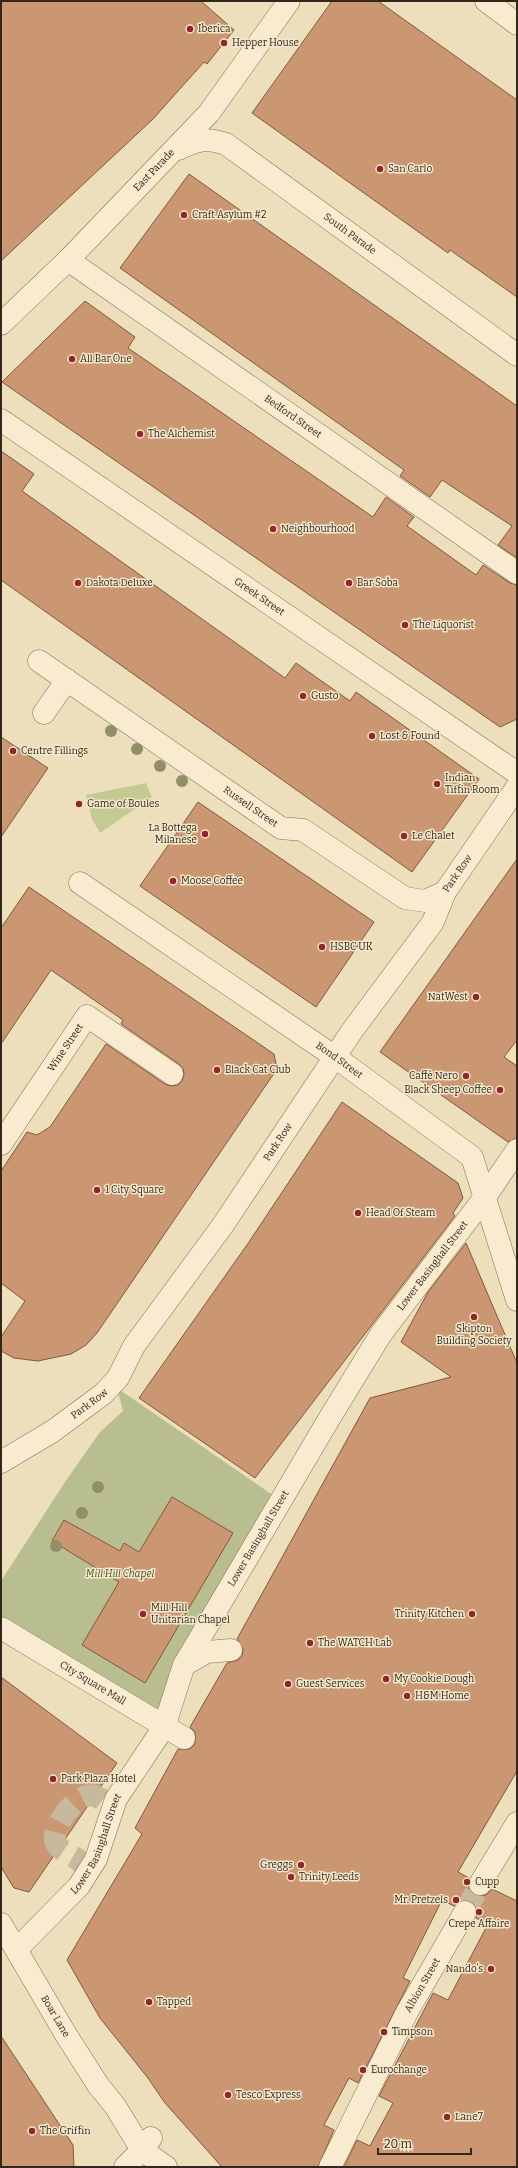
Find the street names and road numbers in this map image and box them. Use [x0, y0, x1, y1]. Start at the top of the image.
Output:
street label: East Parade [131, 147, 177, 194]
street label: South Parade [321, 211, 378, 257]
street label: Bedford Street [262, 393, 324, 441]
street label: Greek Street [232, 575, 287, 618]
street label: Russell Street [221, 784, 280, 830]
street label: Park Row [440, 852, 475, 895]
street label: Wine Street [45, 1021, 86, 1074]
street label: Bond Street [313, 1040, 365, 1081]
street label: Park Row [261, 1120, 295, 1164]
street label: Lower Basinghall Street [395, 1218, 471, 1313]
street label: Park Row [69, 1386, 111, 1422]
street label: Lower Basinghall Street [225, 1488, 292, 1589]
street label: City Square Mall [57, 1659, 128, 1708]
street label: Lower Basinghall Street [68, 1791, 124, 1897]
street label: Albion Street [402, 1956, 443, 2015]
street label: Boar Lane [38, 1993, 72, 2040]

